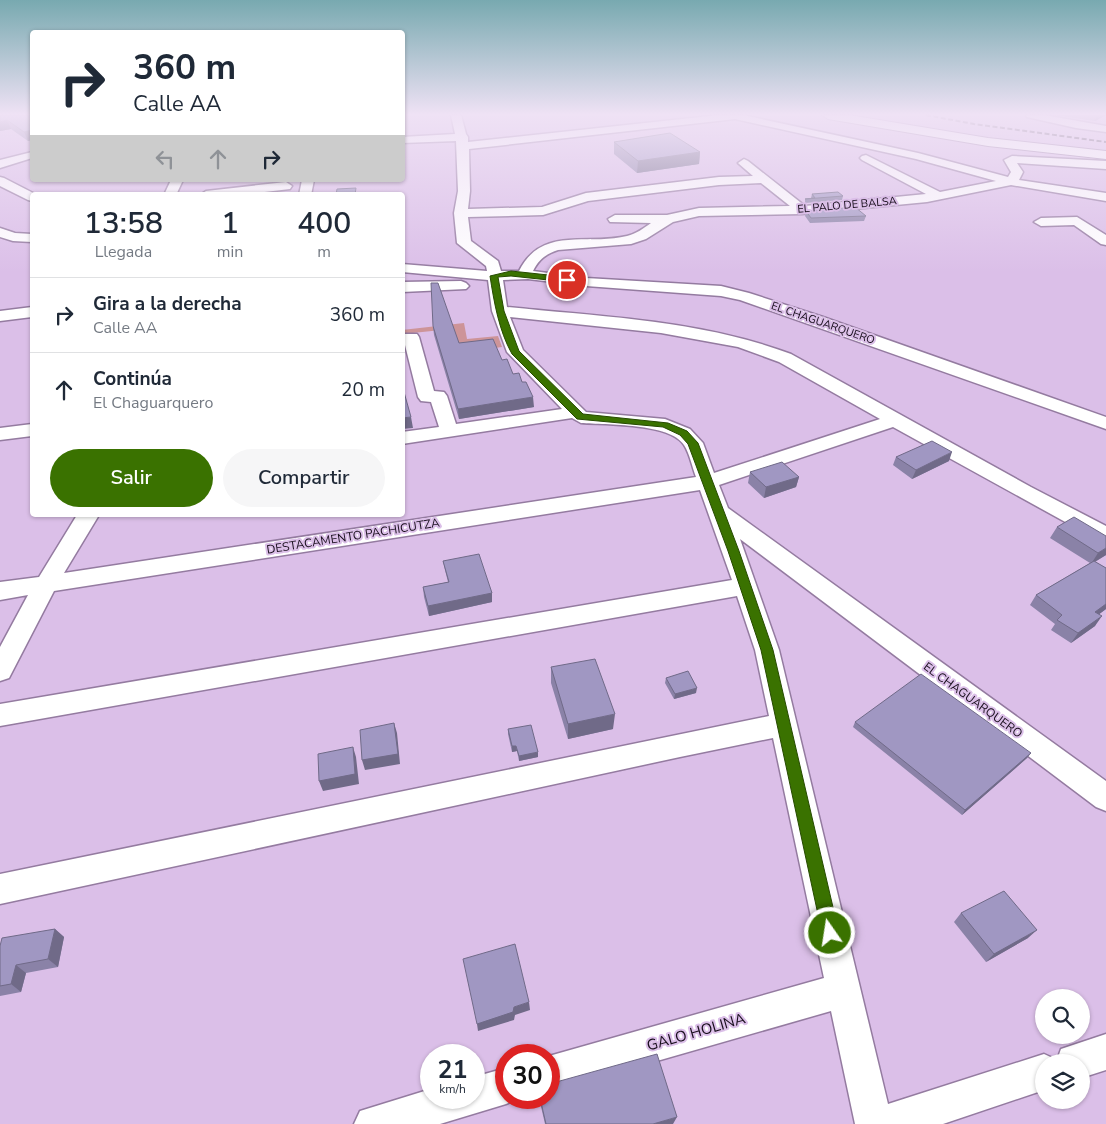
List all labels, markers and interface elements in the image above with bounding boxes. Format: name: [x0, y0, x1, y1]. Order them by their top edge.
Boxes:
text: 360 m: [133, 44, 236, 91]
icon: right: [50, 50, 115, 115]
text: Calle AA: [133, 89, 221, 119]
icon: left: [151, 145, 179, 173]
icon: ahead: [204, 145, 232, 173]
icon: right: [257, 145, 285, 173]
street label: EL PALO DE BALSA: [797, 193, 897, 217]
text: 13:58: [84, 203, 163, 244]
text: 1: [221, 203, 239, 244]
text: 400: [297, 203, 351, 244]
text: Llegada: [95, 241, 152, 263]
text: min: [217, 241, 243, 263]
text: m: [317, 241, 331, 263]
pin: [546, 259, 588, 301]
icon: arrive: [553, 266, 581, 294]
text: Gira a la derecha: [93, 291, 242, 317]
street label: EL CHAGUARQUERO: [769, 298, 877, 348]
icon: right: [50, 301, 78, 329]
text: 360 m: [330, 302, 385, 328]
text: Calle AA: [93, 317, 157, 339]
text: Continúa: [93, 366, 172, 392]
icon: ahead: [50, 376, 78, 404]
text: 20 m: [341, 377, 385, 403]
text: El Chaguarquero: [93, 392, 213, 414]
button: Salir: [50, 449, 213, 507]
button: Compartir: [223, 449, 385, 507]
street label: DESTACAMENTO PACHICUTZA: [265, 514, 441, 558]
street label: EL CHAGUARQUERO: [920, 659, 1026, 741]
position arrow: [803, 906, 855, 958]
map controls: [1035, 989, 1090, 1109]
button: search: [1035, 989, 1090, 1044]
street label: GALO HOLINA: [644, 1008, 748, 1056]
speed limit sign: 30: [495, 1044, 560, 1109]
text: 21: [437, 1053, 468, 1087]
button: layers: [1035, 1054, 1090, 1109]
text: km/h: [439, 1081, 466, 1097]

